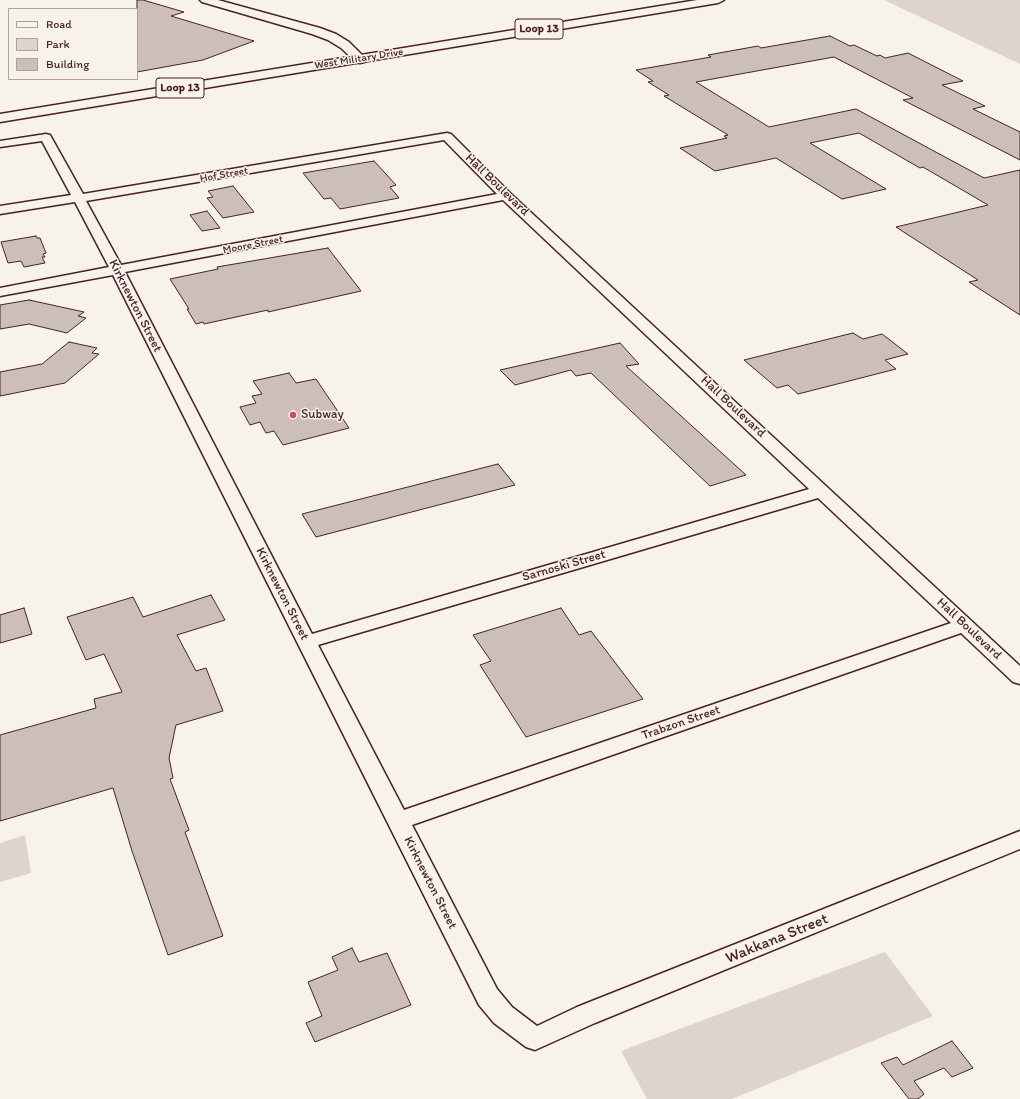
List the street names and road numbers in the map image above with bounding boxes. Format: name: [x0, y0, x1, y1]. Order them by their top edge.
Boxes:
road number: Loop 13: [515, 19, 563, 39]
street label: West Military Drive: [314, 45, 404, 73]
road number: Loop 13: [156, 78, 204, 98]
street label: Hall Boulevard: [462, 150, 532, 220]
street label: Hof Street: [199, 164, 249, 186]
street label: Moore Street: [222, 233, 284, 257]
street label: Kirknewton Street: [105, 257, 165, 355]
street label: Hall Boulevard: [697, 373, 769, 441]
street label: Kirknewton Street: [252, 545, 312, 643]
street label: Sarnoski Street: [521, 547, 607, 585]
street label: Hall Boulevard: [933, 595, 1005, 663]
street label: Trabzon Street: [640, 702, 722, 744]
street label: Kirknewton Street: [400, 834, 460, 932]
street label: Wakkana Street: [723, 910, 831, 968]

